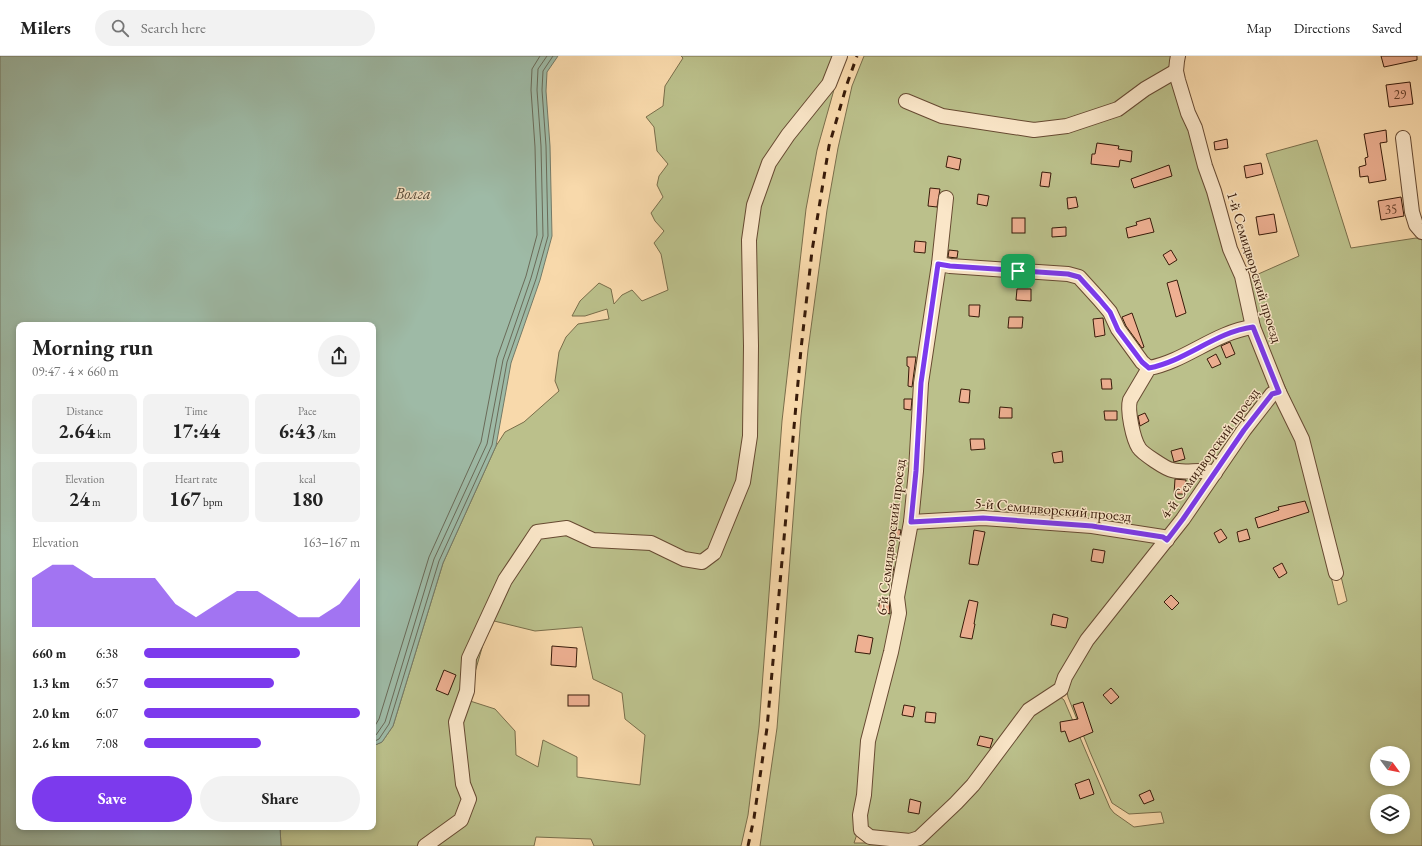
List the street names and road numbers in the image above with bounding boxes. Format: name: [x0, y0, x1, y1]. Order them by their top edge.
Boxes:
street label: 1-й Семидворский проезд: [1223, 189, 1287, 345]
street label: 4-й Семидворский проезд: [1155, 384, 1263, 522]
street label: 6-й Семидворский проезд: [871, 458, 909, 616]
street label: 5-й Семидворский проезд: [974, 493, 1132, 525]

